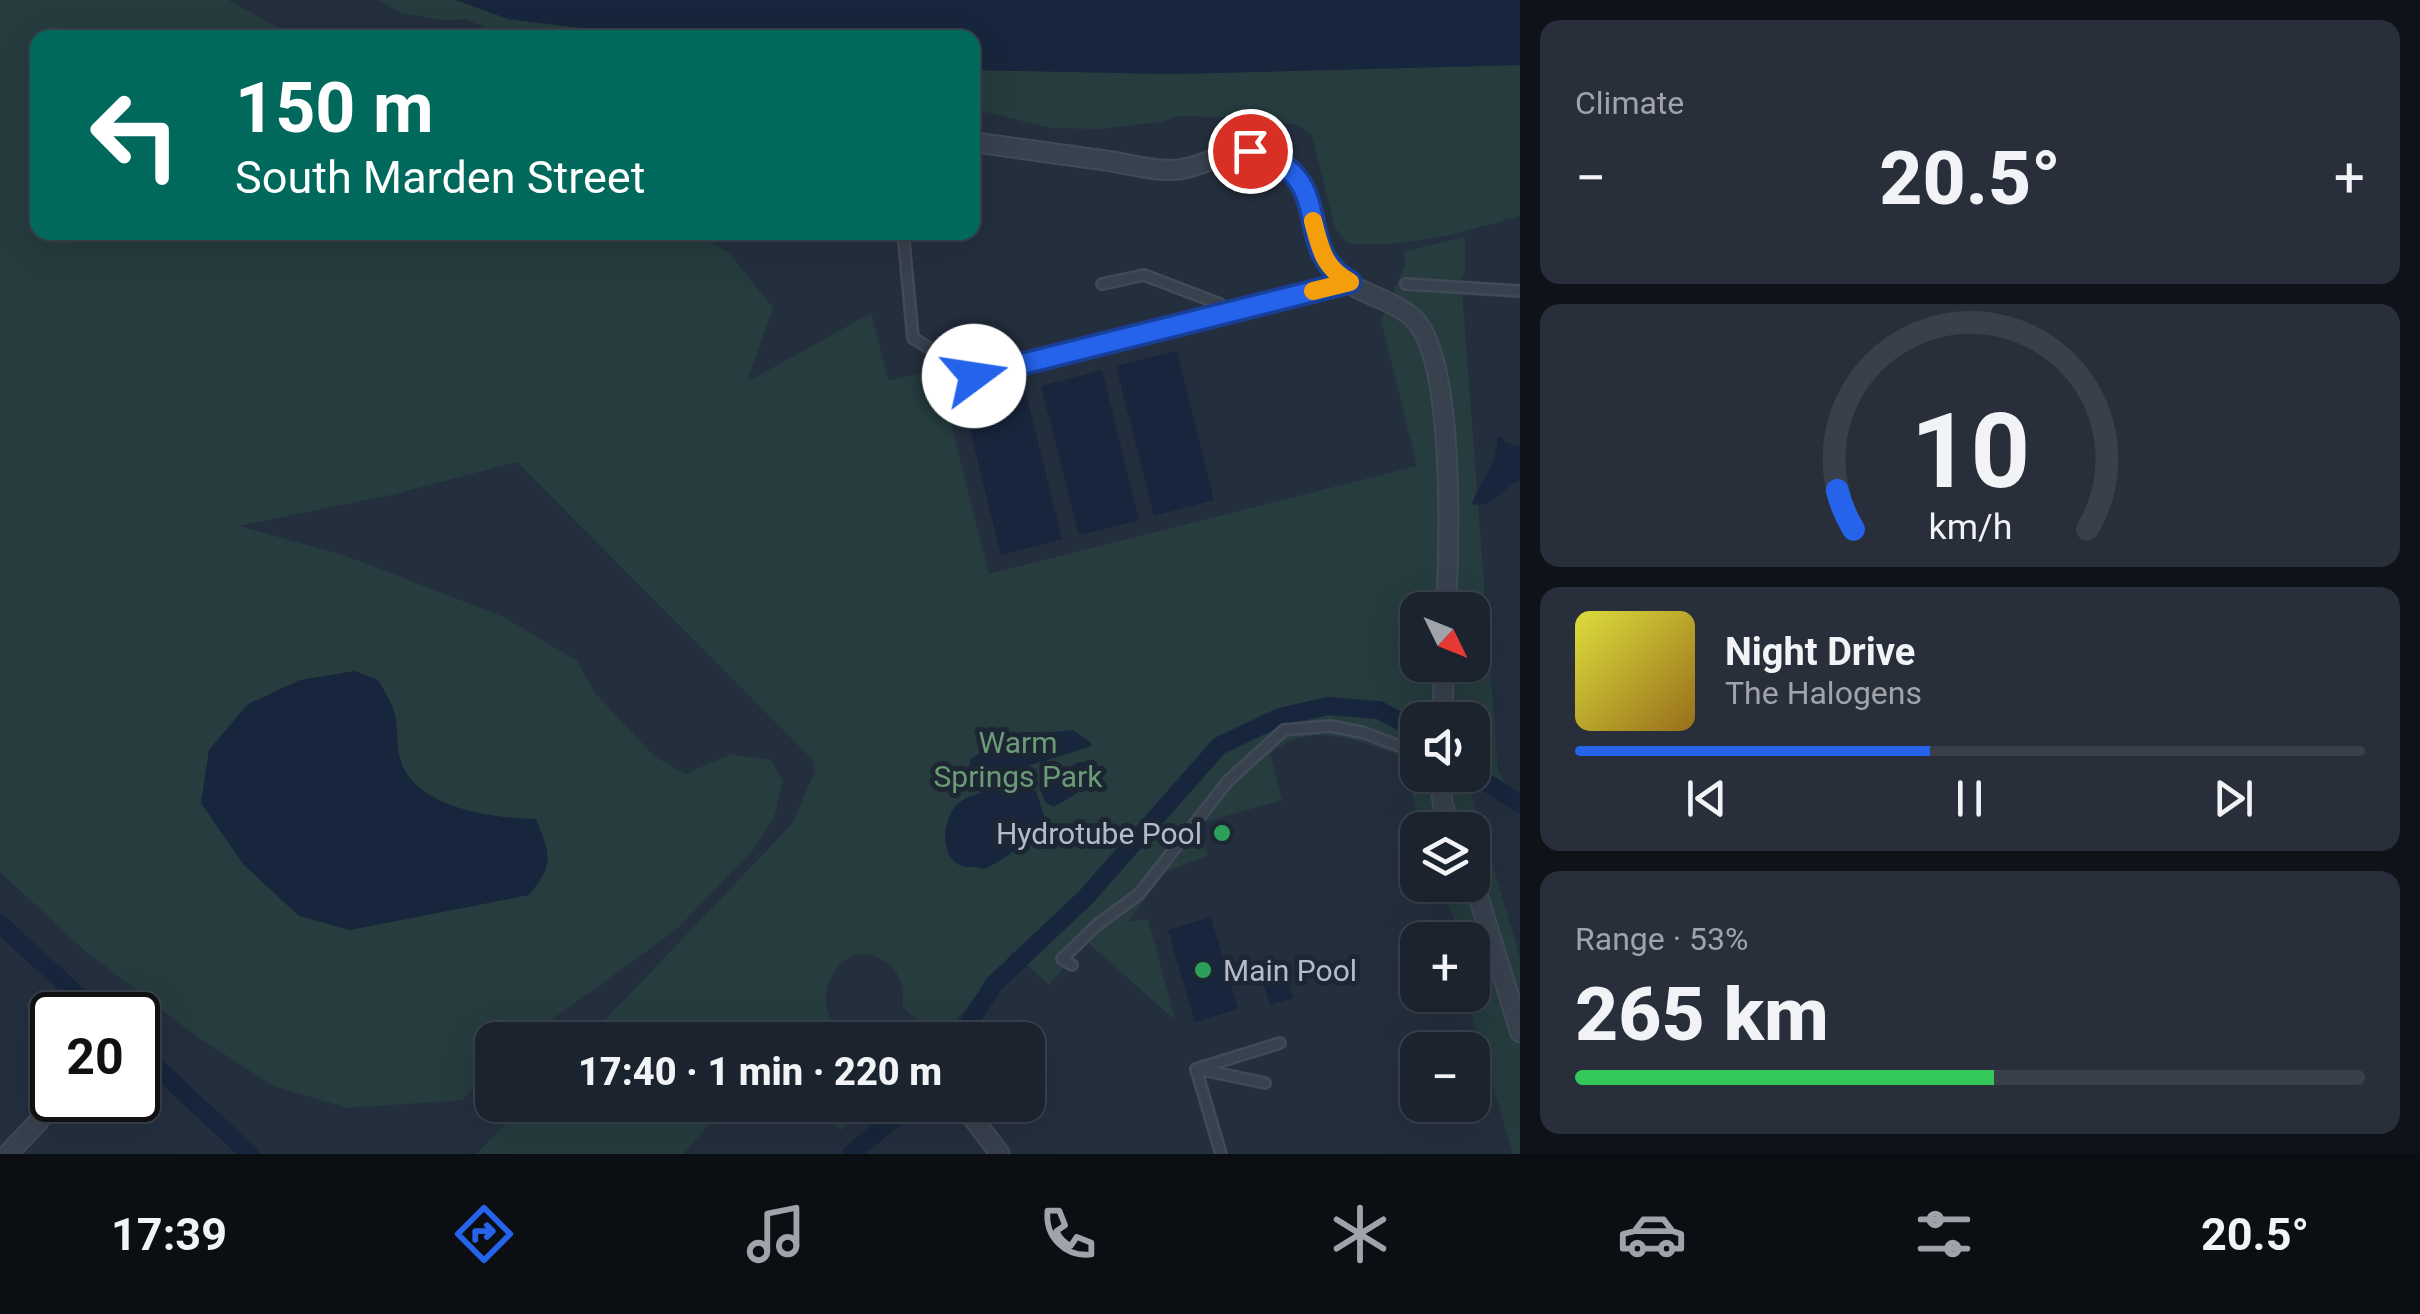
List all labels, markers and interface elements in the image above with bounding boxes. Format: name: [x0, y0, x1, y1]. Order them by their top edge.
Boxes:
text: 150 m: [235, 67, 434, 149]
icon: left: [70, 70, 200, 200]
text: Climate: [1575, 84, 1684, 122]
pin: [1208, 109, 1293, 194]
icon: arrive: [1223, 124, 1278, 179]
text: 20.5°: [1879, 134, 2061, 222]
text: −: [1575, 146, 1606, 210]
text: +: [2334, 146, 2365, 210]
text: South Marden Street: [235, 151, 645, 204]
position arrow: [922, 324, 1026, 428]
text: 10: [1910, 391, 2030, 512]
text: km/h: [1928, 506, 2012, 548]
north arrow: [1400, 592, 1490, 682]
map controls: [1400, 592, 1490, 1122]
text: Night Drive: [1725, 630, 1915, 674]
text: The Halogens: [1725, 674, 1922, 712]
button: sound: [1400, 702, 1490, 792]
park label: Warm Springs Park: [934, 725, 1103, 794]
icon: previous: [1679, 771, 1734, 826]
icon: pause: [1942, 771, 1997, 826]
icon: next: [2206, 771, 2261, 826]
button: layers: [1400, 812, 1490, 902]
place label: Hydrotube Pool: [996, 816, 1202, 851]
marker: Hydrotube Pool: [1211, 822, 1233, 844]
text: Range · 53%: [1575, 920, 1748, 958]
button: +: [1400, 922, 1490, 1012]
place label: Main Pool: [1223, 953, 1357, 988]
marker: Main Pool: [1192, 959, 1214, 981]
text: 265 km: [1575, 970, 1829, 1058]
speed limit sign: 20: [30, 992, 160, 1122]
button: −: [1400, 1032, 1490, 1122]
text: 17:40 · 1 min · 220 m: [578, 1050, 942, 1094]
icon: directions: [449, 1199, 519, 1269]
icon: music: [741, 1199, 811, 1269]
icon: phone: [1033, 1199, 1103, 1269]
icon: climate: [1325, 1199, 1395, 1269]
icon: car: [1617, 1199, 1687, 1269]
icon: filters: [1909, 1199, 1979, 1269]
text: 17:39: [111, 1208, 227, 1261]
text: 20.5°: [2201, 1208, 2309, 1261]

